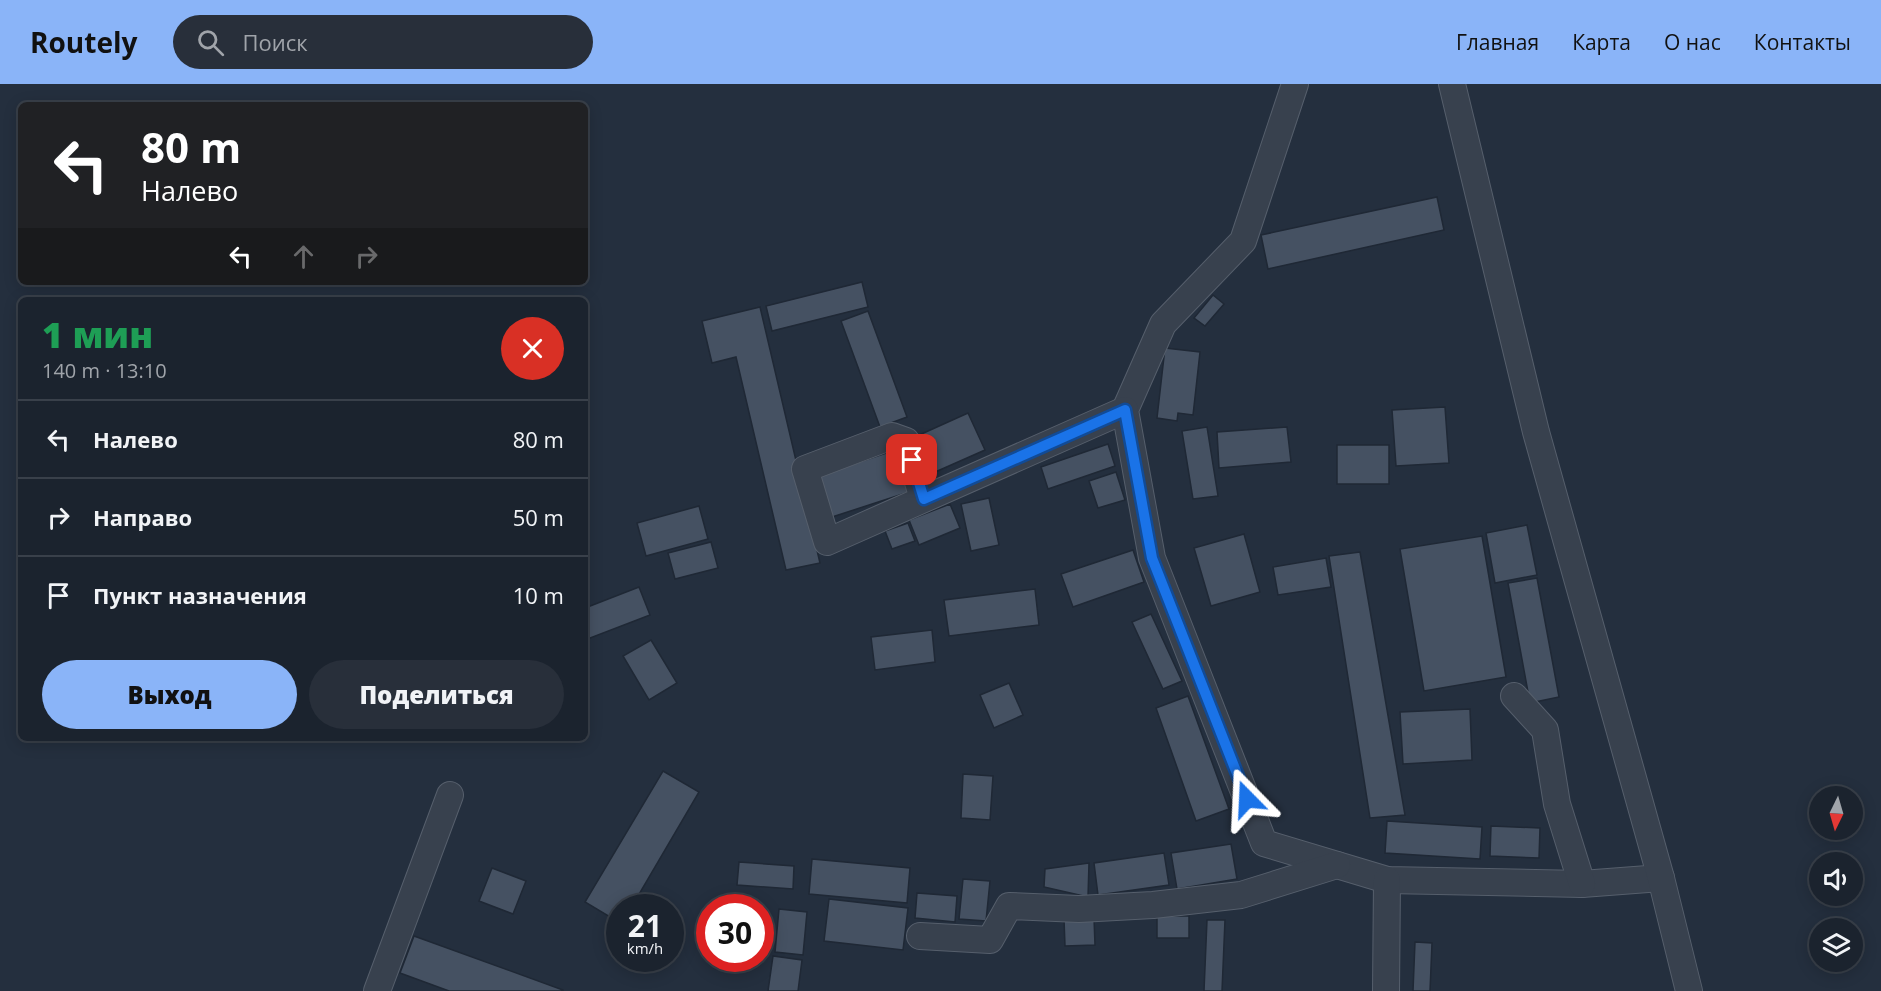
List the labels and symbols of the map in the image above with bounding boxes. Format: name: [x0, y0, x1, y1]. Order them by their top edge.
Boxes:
pin: [886, 434, 937, 485]
position arrow: [1215, 767, 1279, 831]
north arrow: [1809, 786, 1863, 840]
speed limit sign: 30: [696, 894, 774, 972]

